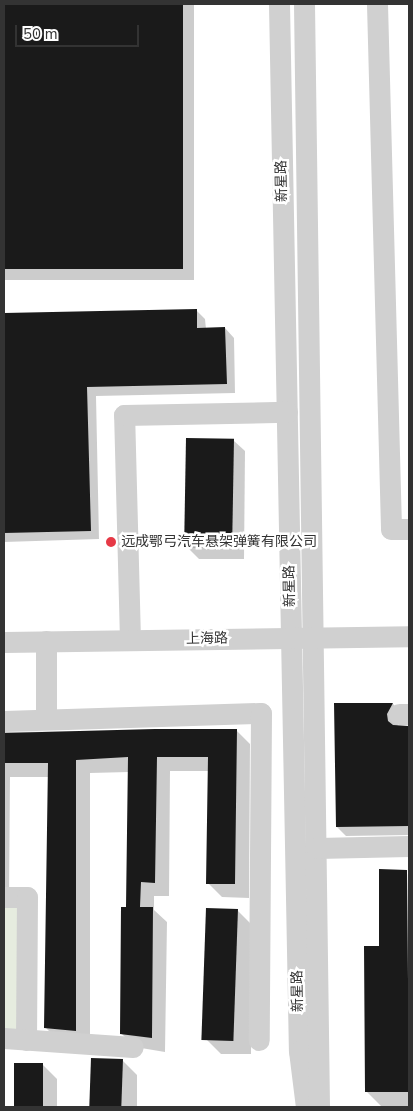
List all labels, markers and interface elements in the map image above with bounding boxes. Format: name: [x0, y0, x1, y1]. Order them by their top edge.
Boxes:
scale bar: [18, 15, 141, 47]
text: 50 m: [23, 24, 58, 44]
street label: 新星路: [273, 160, 291, 202]
place label: 远成鄂弓汽车悬架弹簧有限公司: [121, 534, 317, 550]
marker: 远成鄂弓汽车悬架弹簧有限公司: [105, 536, 117, 548]
street label: 新星路: [281, 565, 299, 607]
street label: 上海路: [186, 630, 228, 648]
street label: 新星路: [289, 970, 307, 1012]

